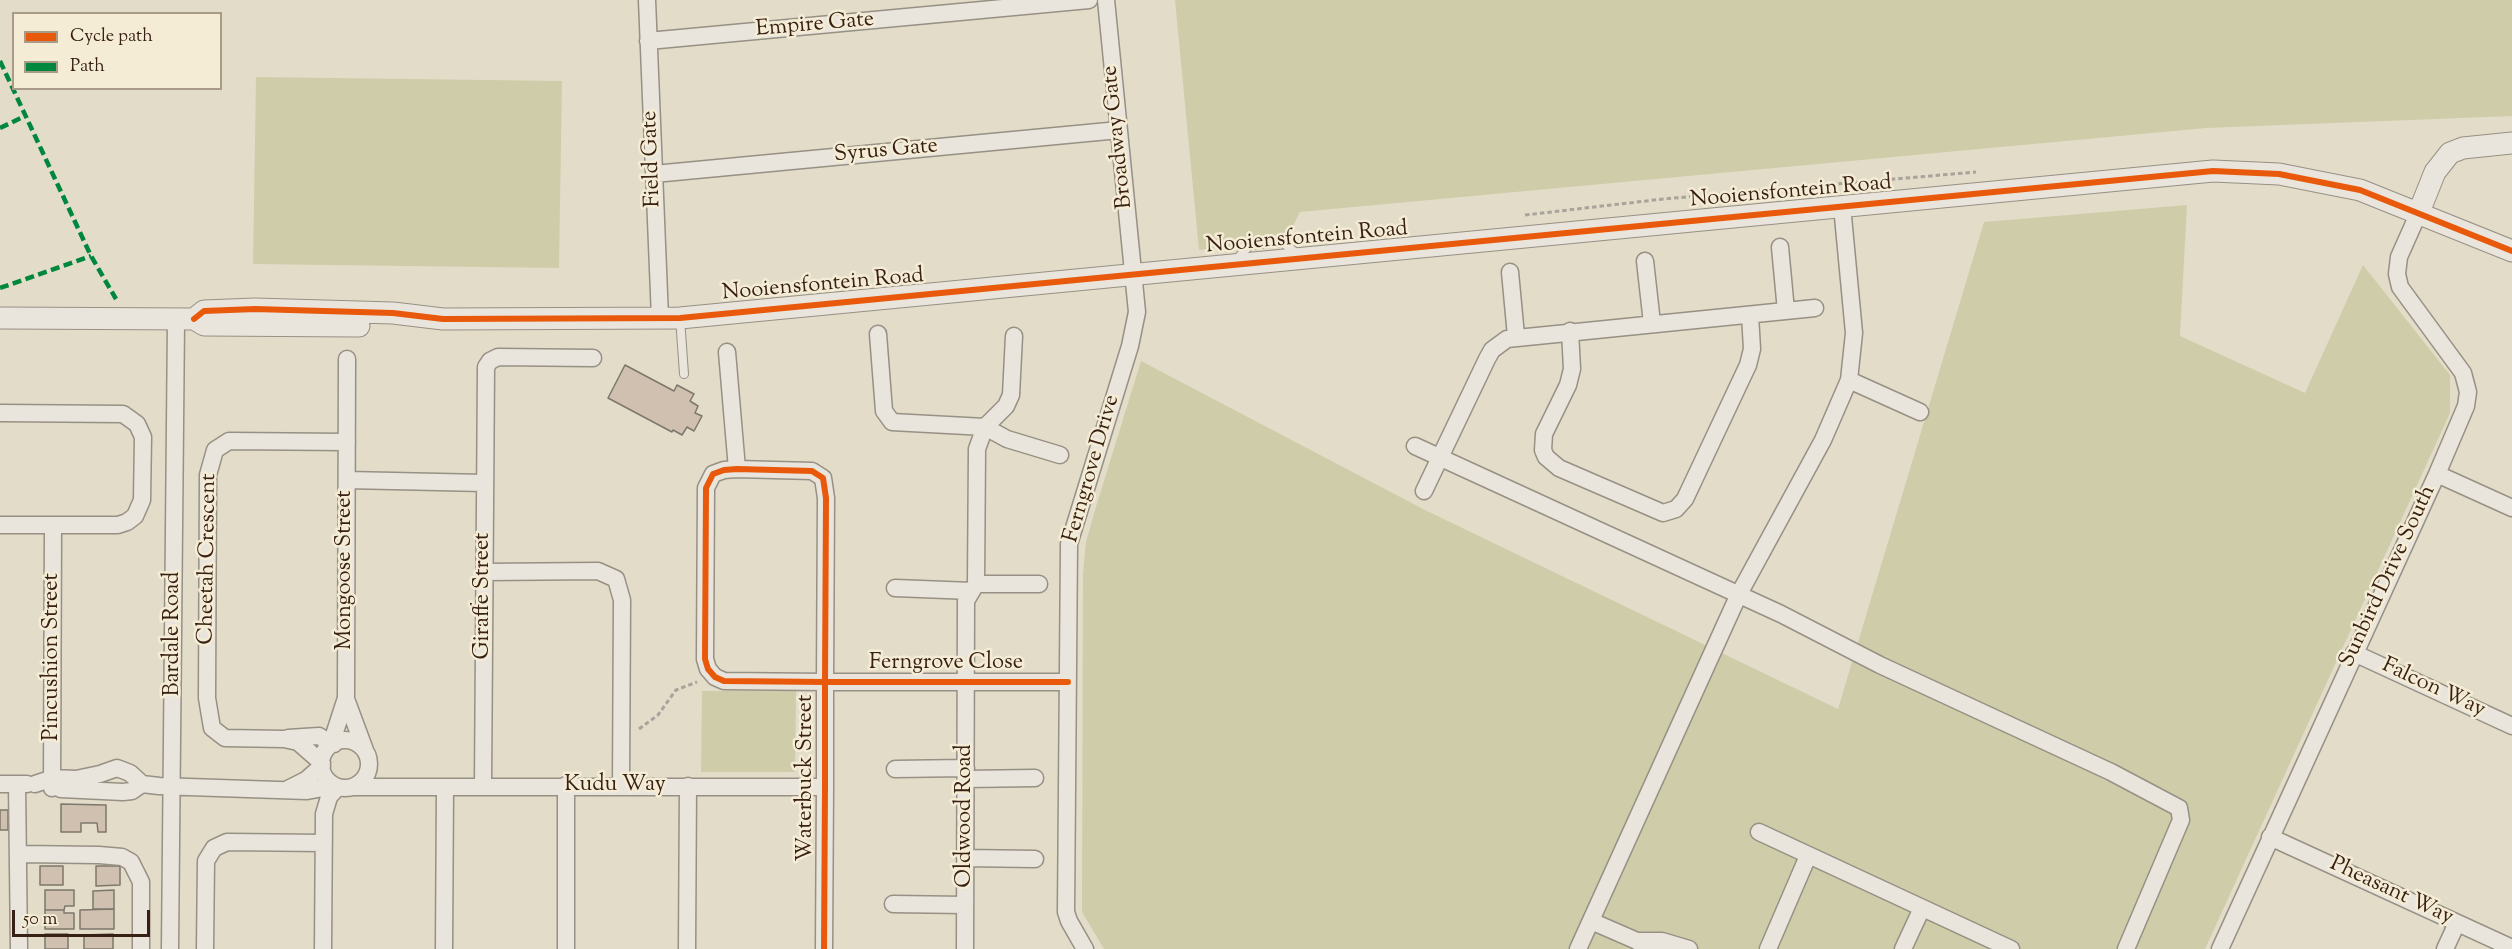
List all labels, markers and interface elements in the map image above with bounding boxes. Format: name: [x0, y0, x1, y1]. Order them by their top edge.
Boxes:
street label: Empire Gate: [755, 8, 875, 44]
legend: [12, 12, 222, 90]
text: Cycle path: [70, 24, 153, 50]
text: Path: [70, 54, 105, 80]
street label: Broadway Gate: [1098, 64, 1140, 210]
street label: Field Gate: [638, 110, 668, 208]
street label: Syrus Gate: [833, 134, 939, 170]
street label: Nooiensfontein Road: [1689, 171, 1893, 215]
street label: Nooiensfontein Road: [1205, 217, 1409, 261]
street label: Nooiensfontein Road: [721, 264, 925, 308]
street label: Ferngrove Drive: [1059, 392, 1127, 546]
street label: Cheetah Crescent: [194, 473, 224, 645]
street label: Sunbird Drive South: [2335, 482, 2443, 672]
street label: Mongoose Street: [333, 490, 359, 650]
street label: Giraffe Street: [471, 532, 497, 660]
street label: Bardale Road: [161, 572, 187, 696]
street label: Pincushion Street: [40, 573, 66, 741]
street label: Ferngrove Close: [869, 651, 1023, 677]
street label: Falcon Way: [2377, 653, 2489, 725]
street label: Waterbuck Street: [794, 695, 820, 861]
street label: Oldwood Road: [953, 744, 979, 888]
street label: Kudu Way: [564, 773, 666, 799]
street label: Pheasant Way: [2325, 852, 2457, 932]
scale bar: [15, 898, 153, 936]
text: 50 m: [23, 907, 57, 933]

